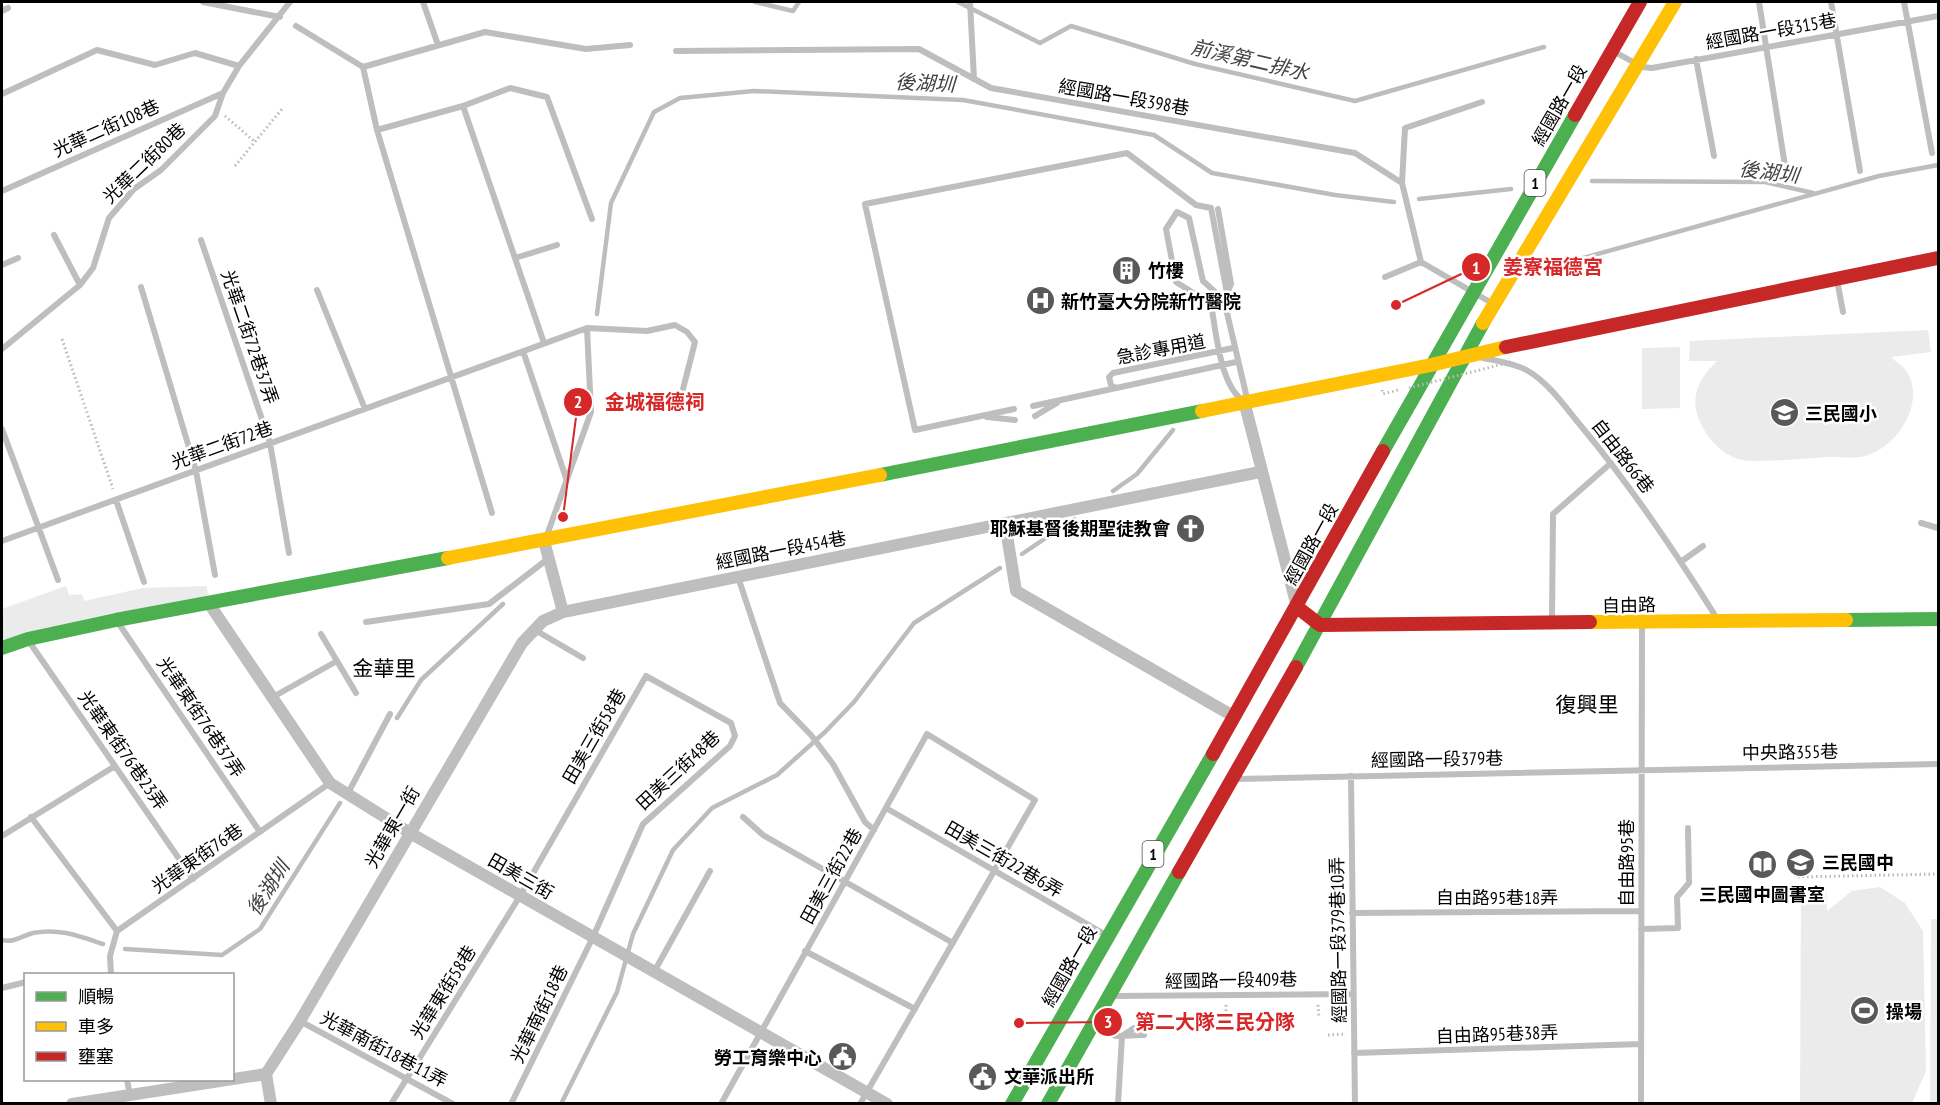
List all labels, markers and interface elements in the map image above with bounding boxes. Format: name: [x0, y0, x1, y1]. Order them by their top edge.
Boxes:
street label: 經國路一段315巷: [1704, 8, 1838, 54]
water label: 前溪第二排水: [1189, 34, 1312, 86]
street label: 經國路一段: [1527, 60, 1591, 150]
water label: 後湖圳: [894, 68, 959, 98]
street label: 經國路一段398巷: [1057, 74, 1191, 120]
street label: 光華二街108巷: [49, 94, 163, 162]
street label: 光華二街80巷: [98, 118, 190, 208]
water label: 後湖圳: [1738, 155, 1803, 189]
road number: 1: [1524, 170, 1546, 196]
callout: 姜寮福德宮: [1461, 248, 1615, 286]
building icon: 竹樓: [1111, 254, 1143, 286]
text: 姜寮福德宮: [1503, 254, 1603, 280]
text: 1: [1472, 256, 1480, 279]
place label: 竹樓: [1148, 259, 1184, 282]
street label: 光華二街72巷37弄: [216, 267, 284, 407]
hospital icon: 新竹臺大分院新竹醫院: [1024, 285, 1056, 317]
place label: 新竹臺大分院新竹醫院: [1061, 290, 1241, 313]
street label: 急診專用道: [1115, 329, 1207, 369]
callout: 金城福德祠: [563, 383, 717, 421]
text: 金城福德祠: [605, 389, 705, 415]
text: 2: [574, 390, 582, 413]
school or university icon: 三民國小: [1768, 397, 1800, 429]
place label: 三民國小: [1805, 402, 1877, 425]
street label: 自由路66巷: [1587, 414, 1659, 498]
street label: 光華二街72巷: [168, 416, 276, 474]
street label: 經國路一段: [1279, 499, 1343, 589]
church icon: 耶穌基督後期聖徒教會: [1175, 512, 1207, 544]
place label: 耶穌基督後期聖徒教會: [990, 517, 1171, 540]
street label: 經國路一段454巷: [714, 526, 848, 574]
street label: 自由路: [1602, 593, 1656, 617]
street label: 光華東街76巷37弄: [152, 652, 250, 782]
district label: 金華里: [353, 655, 416, 682]
street label: 田美三街58巷: [557, 684, 631, 788]
street label: 光華東街76巷23弄: [73, 686, 173, 814]
district label: 復興里: [1556, 691, 1619, 718]
street label: 田美三街48巷: [631, 725, 725, 815]
street label: 中央路355巷: [1742, 740, 1838, 764]
street label: 經國路一段379巷: [1371, 746, 1503, 772]
street label: 光華東一街: [360, 782, 424, 872]
street label: 田美三街22巷6弄: [941, 816, 1067, 902]
street label: 光華東街76巷: [147, 818, 247, 898]
street label: 自由路95巷: [1615, 819, 1638, 907]
street label: 田美三街22巷: [795, 824, 867, 928]
road number: 1: [1142, 841, 1164, 867]
school or university icon: 三民國中: [1785, 846, 1817, 878]
street label: 田美三街: [484, 848, 558, 904]
library icon: 三民國中圖書室: [1746, 849, 1778, 881]
place label: 三民國中: [1822, 851, 1894, 874]
water label: 後湖圳: [241, 853, 297, 920]
street label: 經國路一段379巷10弄: [1325, 857, 1351, 1023]
place label: 三民國中圖書室: [1699, 883, 1825, 906]
street label: 自由路95巷18弄: [1436, 886, 1558, 909]
street label: 經國路一段: [1037, 921, 1101, 1011]
street label: 光華東街58巷: [405, 941, 481, 1043]
street label: 光華南街18巷: [505, 961, 573, 1067]
street label: 經國路一段409巷: [1165, 967, 1297, 993]
legend: [24, 973, 234, 1081]
text: 順暢: [78, 985, 114, 1008]
sports icon: 操場: [1849, 995, 1881, 1027]
place label: 操場: [1886, 1000, 1922, 1023]
callout: 第二大隊三民分隊: [1093, 1003, 1307, 1041]
street label: 光華南街18巷11弄: [317, 1006, 451, 1092]
text: 第二大隊三民分隊: [1135, 1009, 1295, 1035]
text: 3: [1104, 1010, 1112, 1033]
text: 車多: [78, 1015, 114, 1038]
street label: 自由路95巷38弄: [1435, 1020, 1559, 1048]
public building icon: 勞工育樂中心: [827, 1041, 859, 1073]
text: 壅塞: [78, 1045, 114, 1068]
place label: 勞工育樂中心: [714, 1046, 822, 1069]
public building icon: 文華派出所: [967, 1060, 999, 1092]
place label: 文華派出所: [1004, 1065, 1094, 1088]

